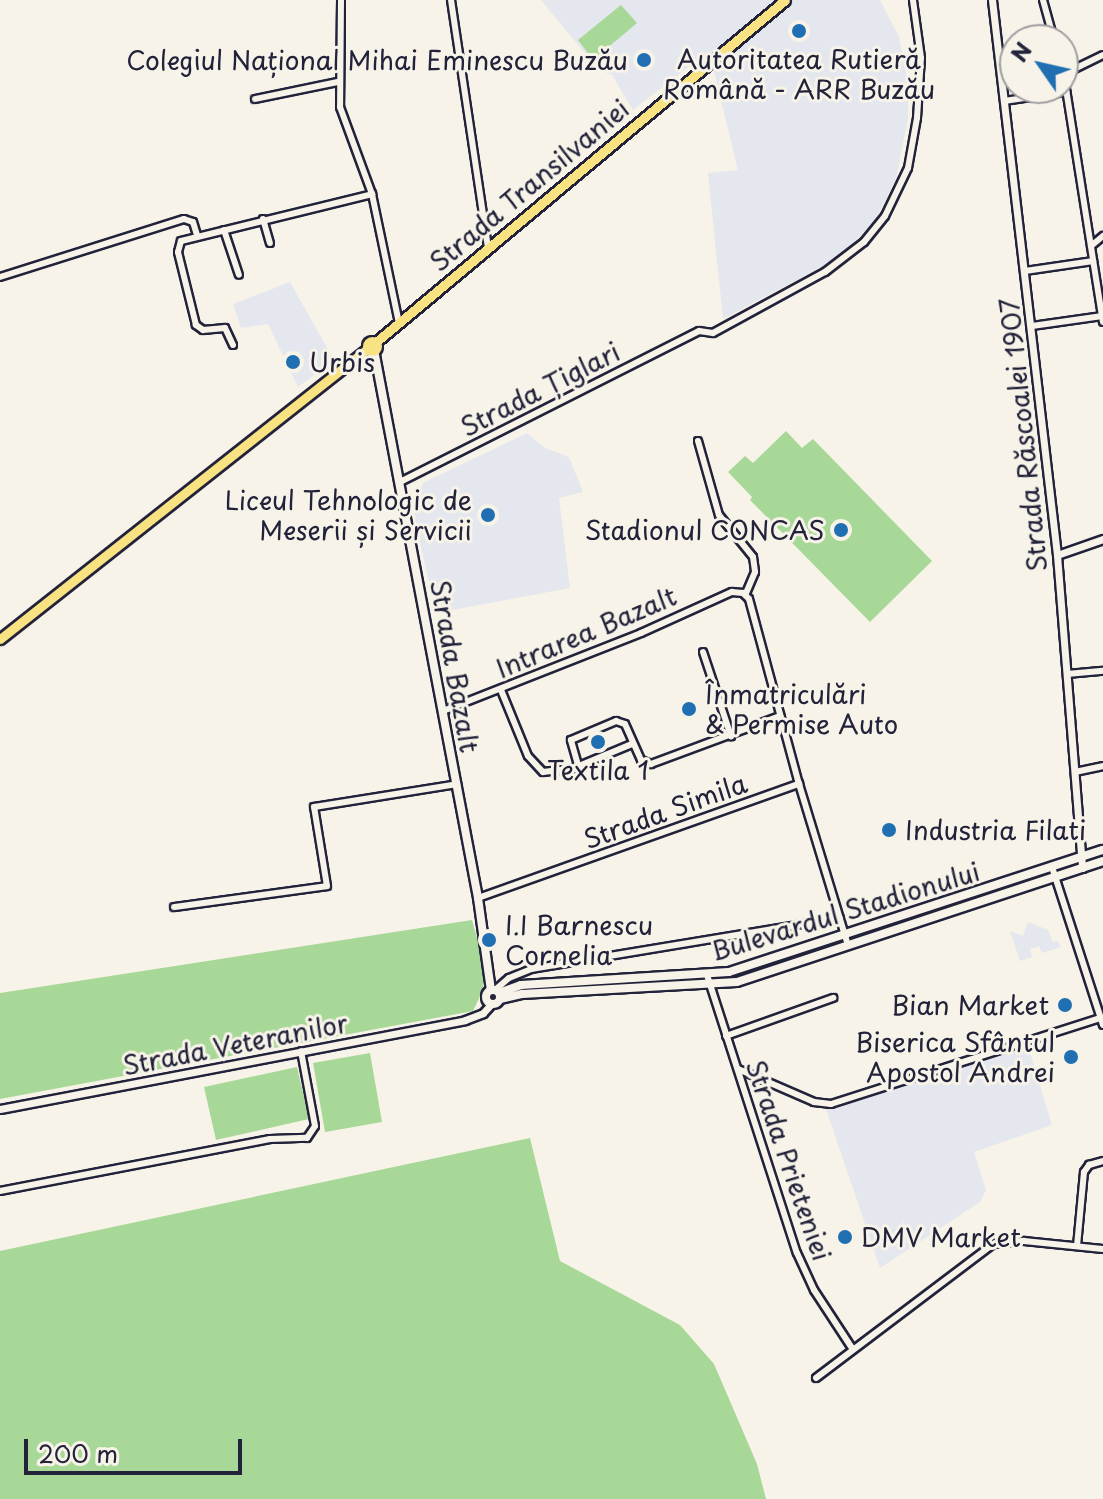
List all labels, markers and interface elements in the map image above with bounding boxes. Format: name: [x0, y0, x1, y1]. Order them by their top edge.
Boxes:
marker: Autoritatea Rutieră Română - ARR Buzău: [790, 22, 808, 40]
north arrow: [999, 24, 1079, 104]
text: N: [1002, 35, 1039, 68]
place label: Autoritatea Rutieră Română - ARR Buzău: [662, 43, 936, 104]
place label: Colegiul Național Mihai Eminescu Buzău: [129, 44, 628, 76]
marker: Colegiul Național Mihai Eminescu Buzău: [635, 51, 653, 69]
street label: Strada Transilvaniei: [422, 92, 636, 278]
street label: Strada Răscoalei 1907: [993, 295, 1053, 575]
street label: Strada Țiglari: [455, 335, 625, 443]
place label: Urbis: [309, 346, 375, 378]
marker: Urbis: [284, 353, 302, 371]
place label: Liceul Tehnologic de Meserii și Servicii: [225, 484, 472, 546]
marker: Liceul Tehnologic de Meserii și Servicii: [479, 506, 497, 524]
place label: Stadionul CONCAS: [586, 514, 825, 546]
marker: Stadionul CONCAS: [832, 521, 850, 539]
street label: Strada Bazalt: [424, 577, 486, 755]
street label: Intrarea Bazalt: [491, 580, 681, 684]
place label: Înmatriculări & Permise Auto: [705, 678, 901, 740]
marker: Înmatriculări & Permise Auto: [680, 700, 698, 718]
marker: Textila 1: [589, 733, 607, 751]
place label: Textila 1: [546, 754, 650, 786]
street label: Strada Simila: [579, 767, 751, 855]
place label: Industria Filati: [905, 814, 1086, 846]
marker: Industria Filati: [880, 821, 898, 839]
street label: Bulevardul Stadionului: [707, 855, 983, 967]
place label: I.I Barnescu Cornelia: [505, 909, 651, 970]
marker: I.I Barnescu Cornelia: [480, 931, 498, 949]
place label: Bian Market: [893, 989, 1049, 1021]
marker: Bian Market: [1056, 996, 1074, 1014]
street label: Strada Veteranilor: [119, 1007, 351, 1081]
place label: Biserica Sfântul Apostol Andrei: [857, 1026, 1055, 1088]
marker: Biserica Sfântul Apostol Andrei: [1062, 1048, 1080, 1066]
street label: Strada Prieteniei: [740, 1055, 838, 1265]
place label: DMV Market: [861, 1221, 1024, 1253]
marker: DMV Market: [836, 1228, 854, 1246]
scale bar: [28, 1423, 246, 1473]
text: 200 m: [38, 1435, 118, 1471]

